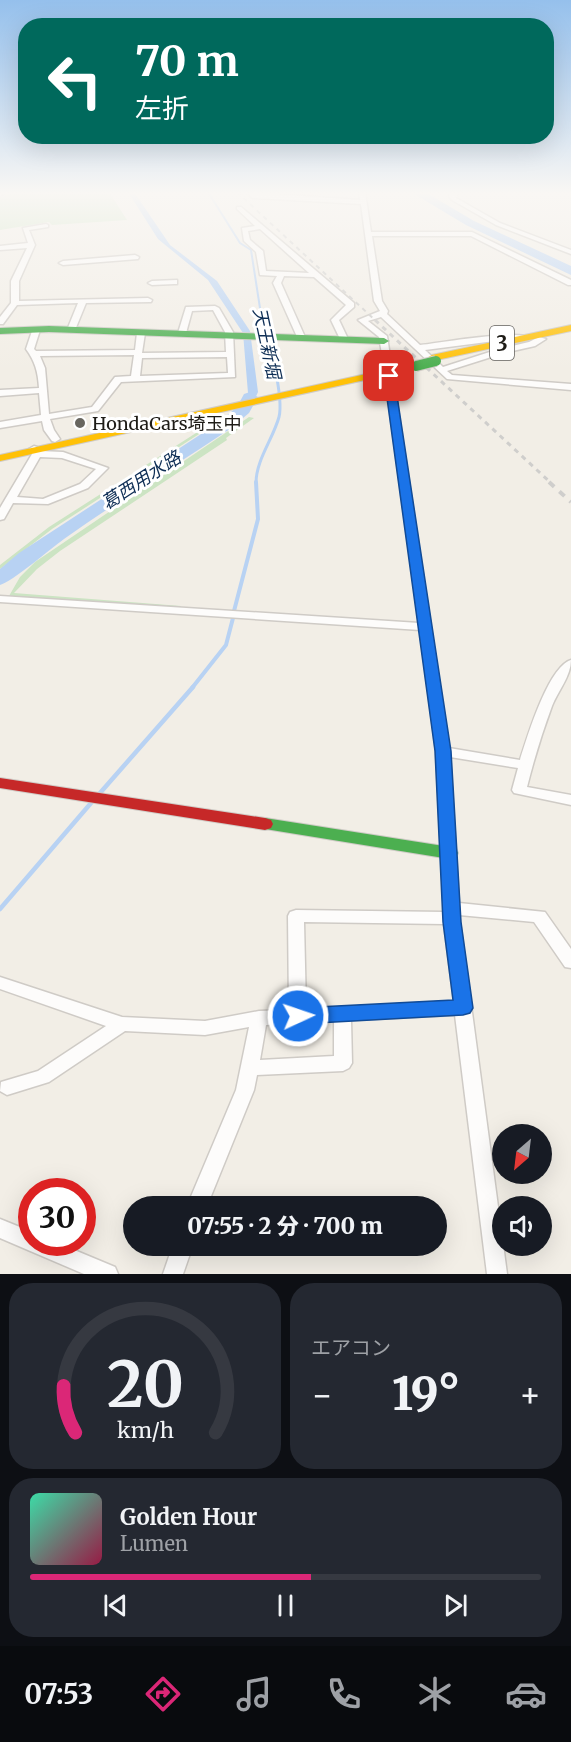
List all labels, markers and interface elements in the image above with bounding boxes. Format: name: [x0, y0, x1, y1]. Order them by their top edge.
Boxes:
text: 70 m: [135, 35, 239, 87]
icon: left: [36, 42, 114, 120]
text: 左折: [135, 91, 189, 125]
water label: 天王新堀: [248, 305, 286, 384]
road number: 3: [490, 326, 514, 360]
pin: [363, 350, 414, 401]
icon: arrive: [372, 359, 405, 392]
place label: HondaCars埼玉中: [92, 412, 242, 435]
marker: HondaCars埼玉中: [73, 416, 87, 430]
water label: 葛西用水路: [97, 445, 187, 514]
position arrow: [266, 984, 330, 1048]
north arrow: [492, 1124, 552, 1184]
map controls: [492, 1124, 552, 1256]
speed limit sign: 30: [18, 1178, 96, 1256]
button: sound: [492, 1196, 552, 1256]
text: 07:55 · 2 分 · 700 m: [187, 1212, 383, 1240]
text: エアコン: [311, 1335, 391, 1360]
text: 20: [106, 1346, 184, 1424]
text: 19°: [392, 1366, 460, 1422]
text: −: [311, 1375, 333, 1416]
text: +: [519, 1375, 541, 1416]
text: km/h: [117, 1417, 173, 1444]
text: Golden Hour: [120, 1503, 257, 1531]
text: Lumen: [120, 1531, 188, 1556]
icon: previous: [99, 1589, 132, 1622]
icon: pause: [269, 1589, 302, 1622]
icon: next: [439, 1589, 472, 1622]
icon: directions: [142, 1673, 184, 1715]
icon: music: [233, 1673, 275, 1715]
icon: phone: [323, 1673, 365, 1715]
icon: climate: [414, 1673, 456, 1715]
icon: car: [505, 1673, 547, 1715]
text: 07:53: [24, 1677, 93, 1711]

